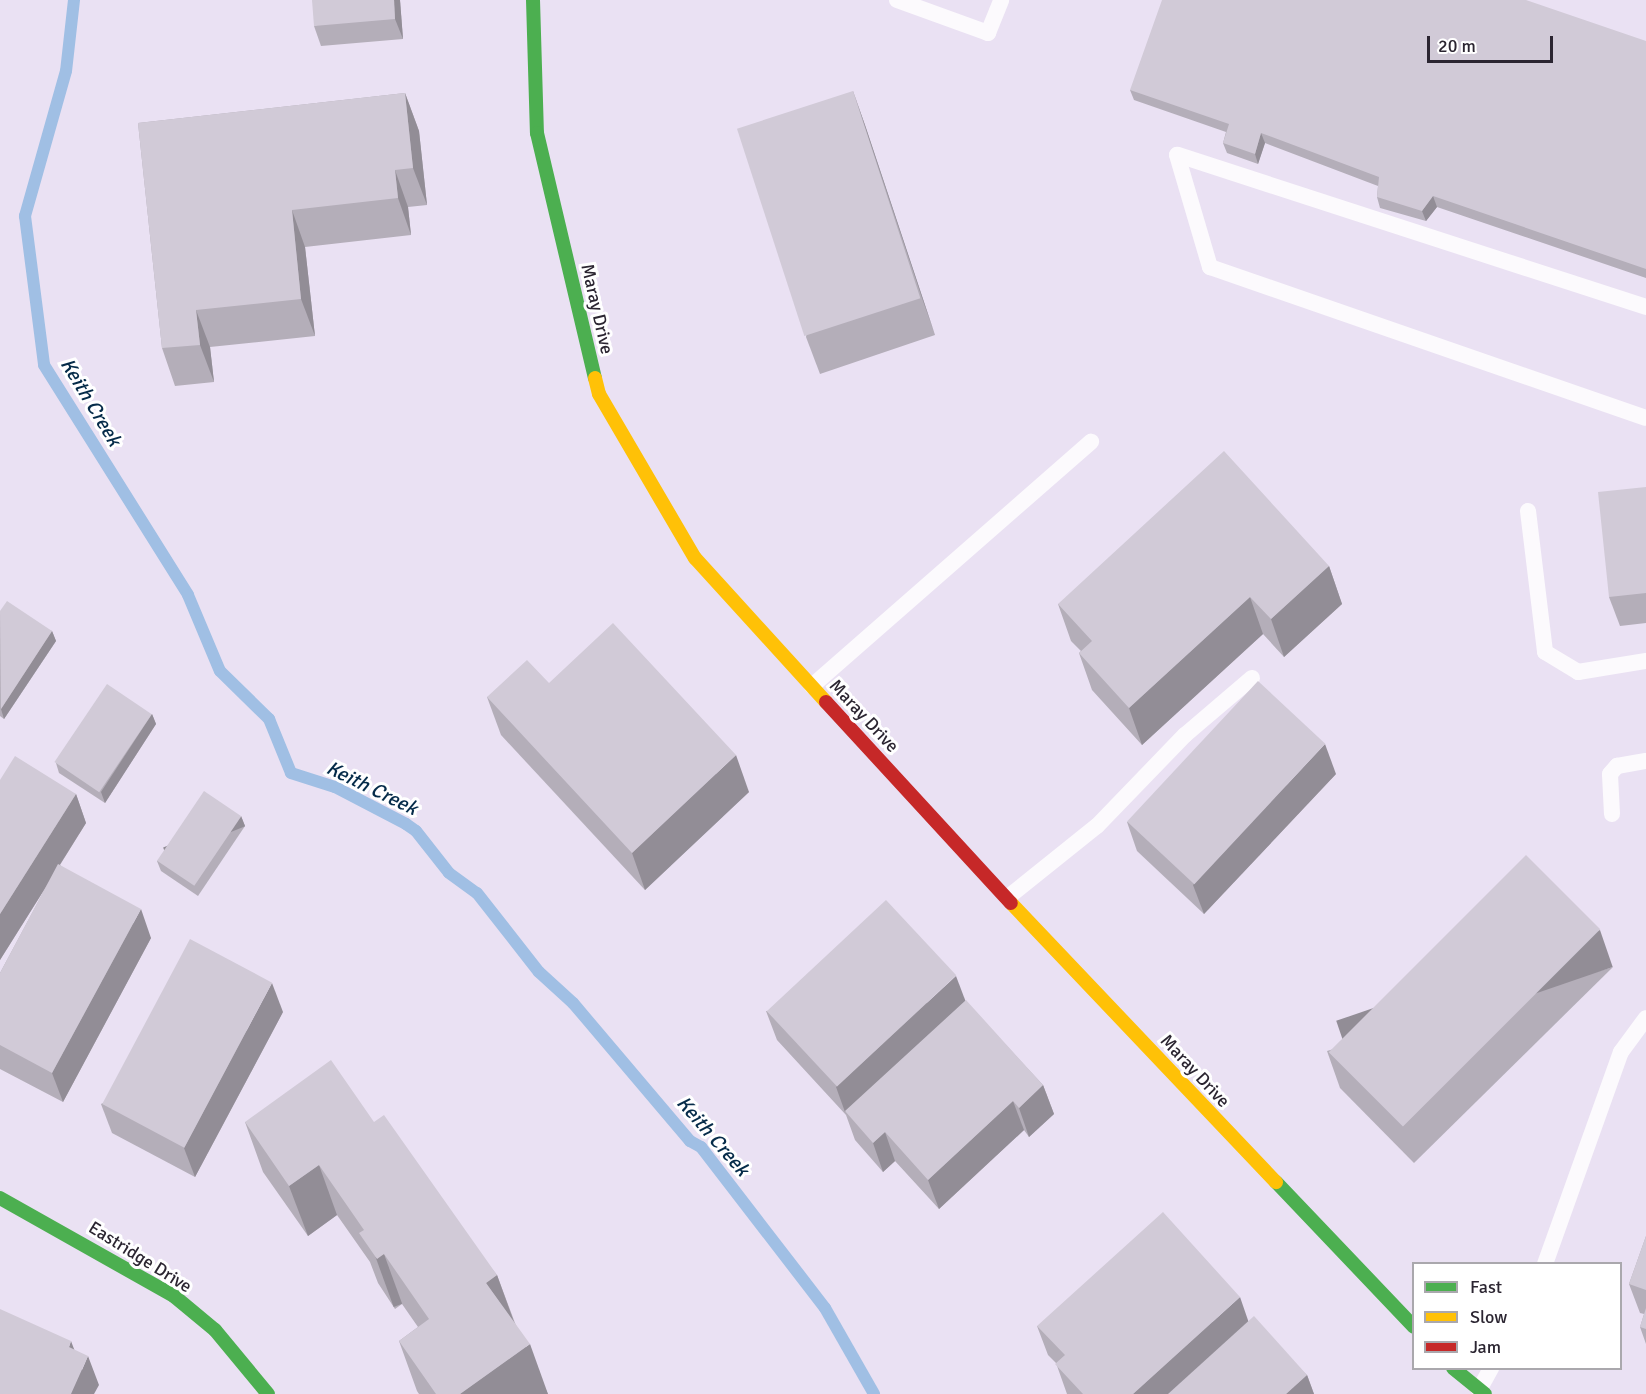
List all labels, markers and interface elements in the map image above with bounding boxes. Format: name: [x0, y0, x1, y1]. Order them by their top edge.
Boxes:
scale bar: [1430, 24, 1556, 62]
text: 20 m: [1438, 35, 1476, 57]
street label: Maray Drive: [576, 262, 618, 356]
water label: Keith Creek: [55, 354, 127, 450]
street label: Maray Drive: [825, 675, 903, 757]
water label: Keith Creek: [323, 756, 421, 820]
street label: Maray Drive: [1156, 1030, 1234, 1112]
water label: Keith Creek: [672, 1091, 754, 1181]
street label: Eastridge Drive: [84, 1217, 196, 1297]
legend: [1412, 1262, 1622, 1370]
text: Fast: [1470, 1276, 1502, 1298]
text: Slow: [1470, 1306, 1507, 1328]
text: Jam: [1470, 1336, 1501, 1358]

